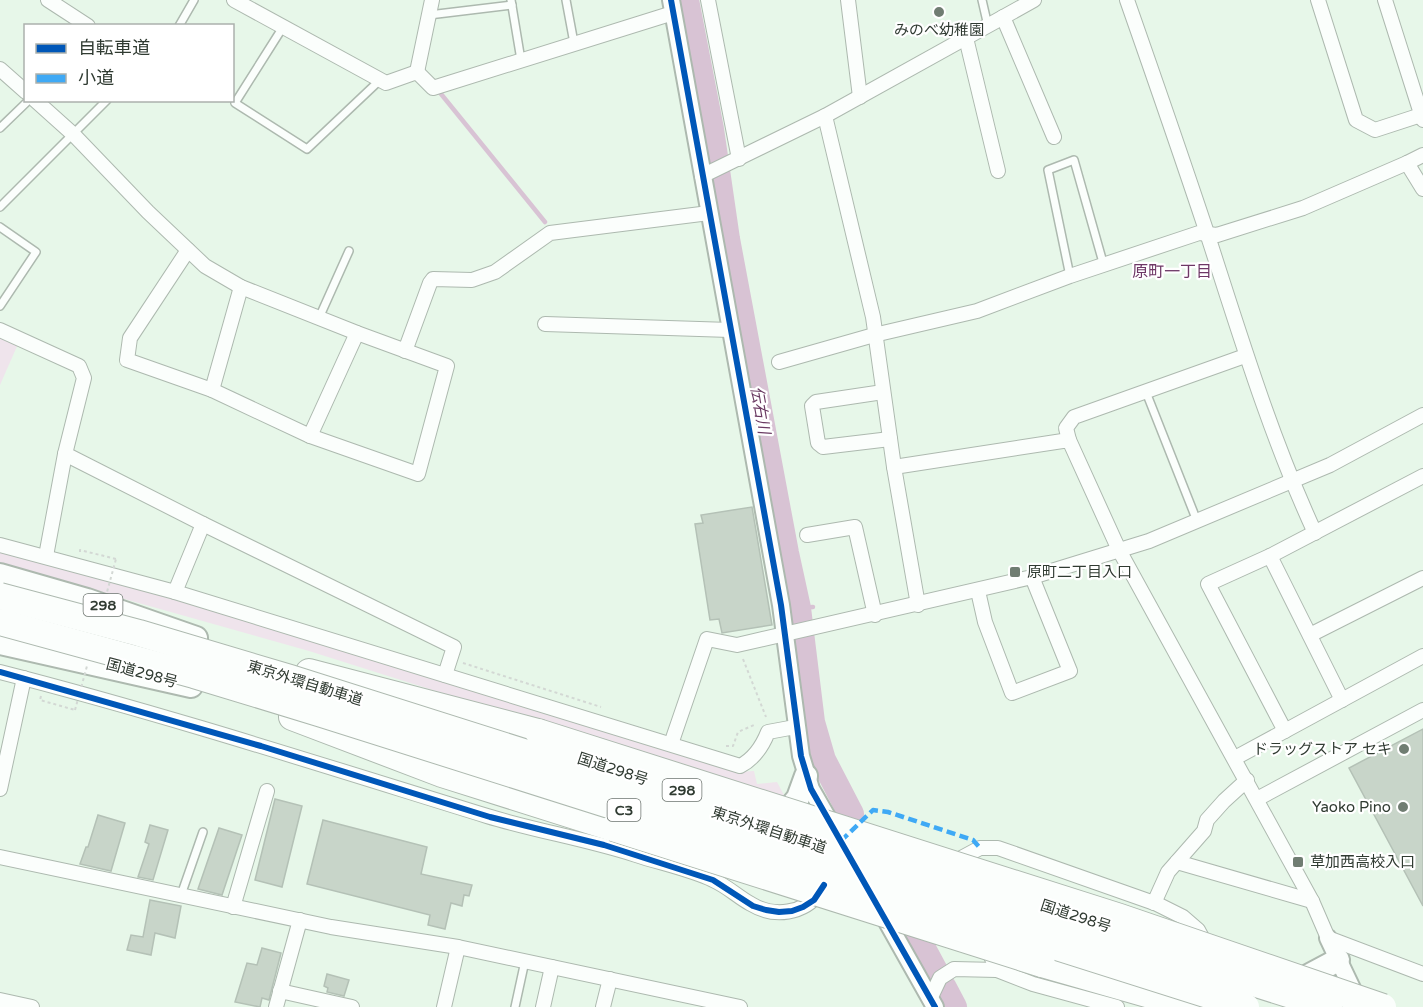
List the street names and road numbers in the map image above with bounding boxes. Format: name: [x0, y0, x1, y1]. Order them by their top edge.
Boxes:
road number: 298: [84, 594, 122, 616]
street label: 国道298号: [104, 655, 180, 691]
street label: 東京外環自動車道: [245, 657, 365, 709]
street label: 国道298号: [575, 749, 651, 789]
road number: 298: [662, 779, 702, 801]
road number: C3: [608, 799, 640, 821]
street label: 東京外環自動車道: [709, 803, 829, 857]
street label: 国道298号: [1038, 896, 1114, 936]

